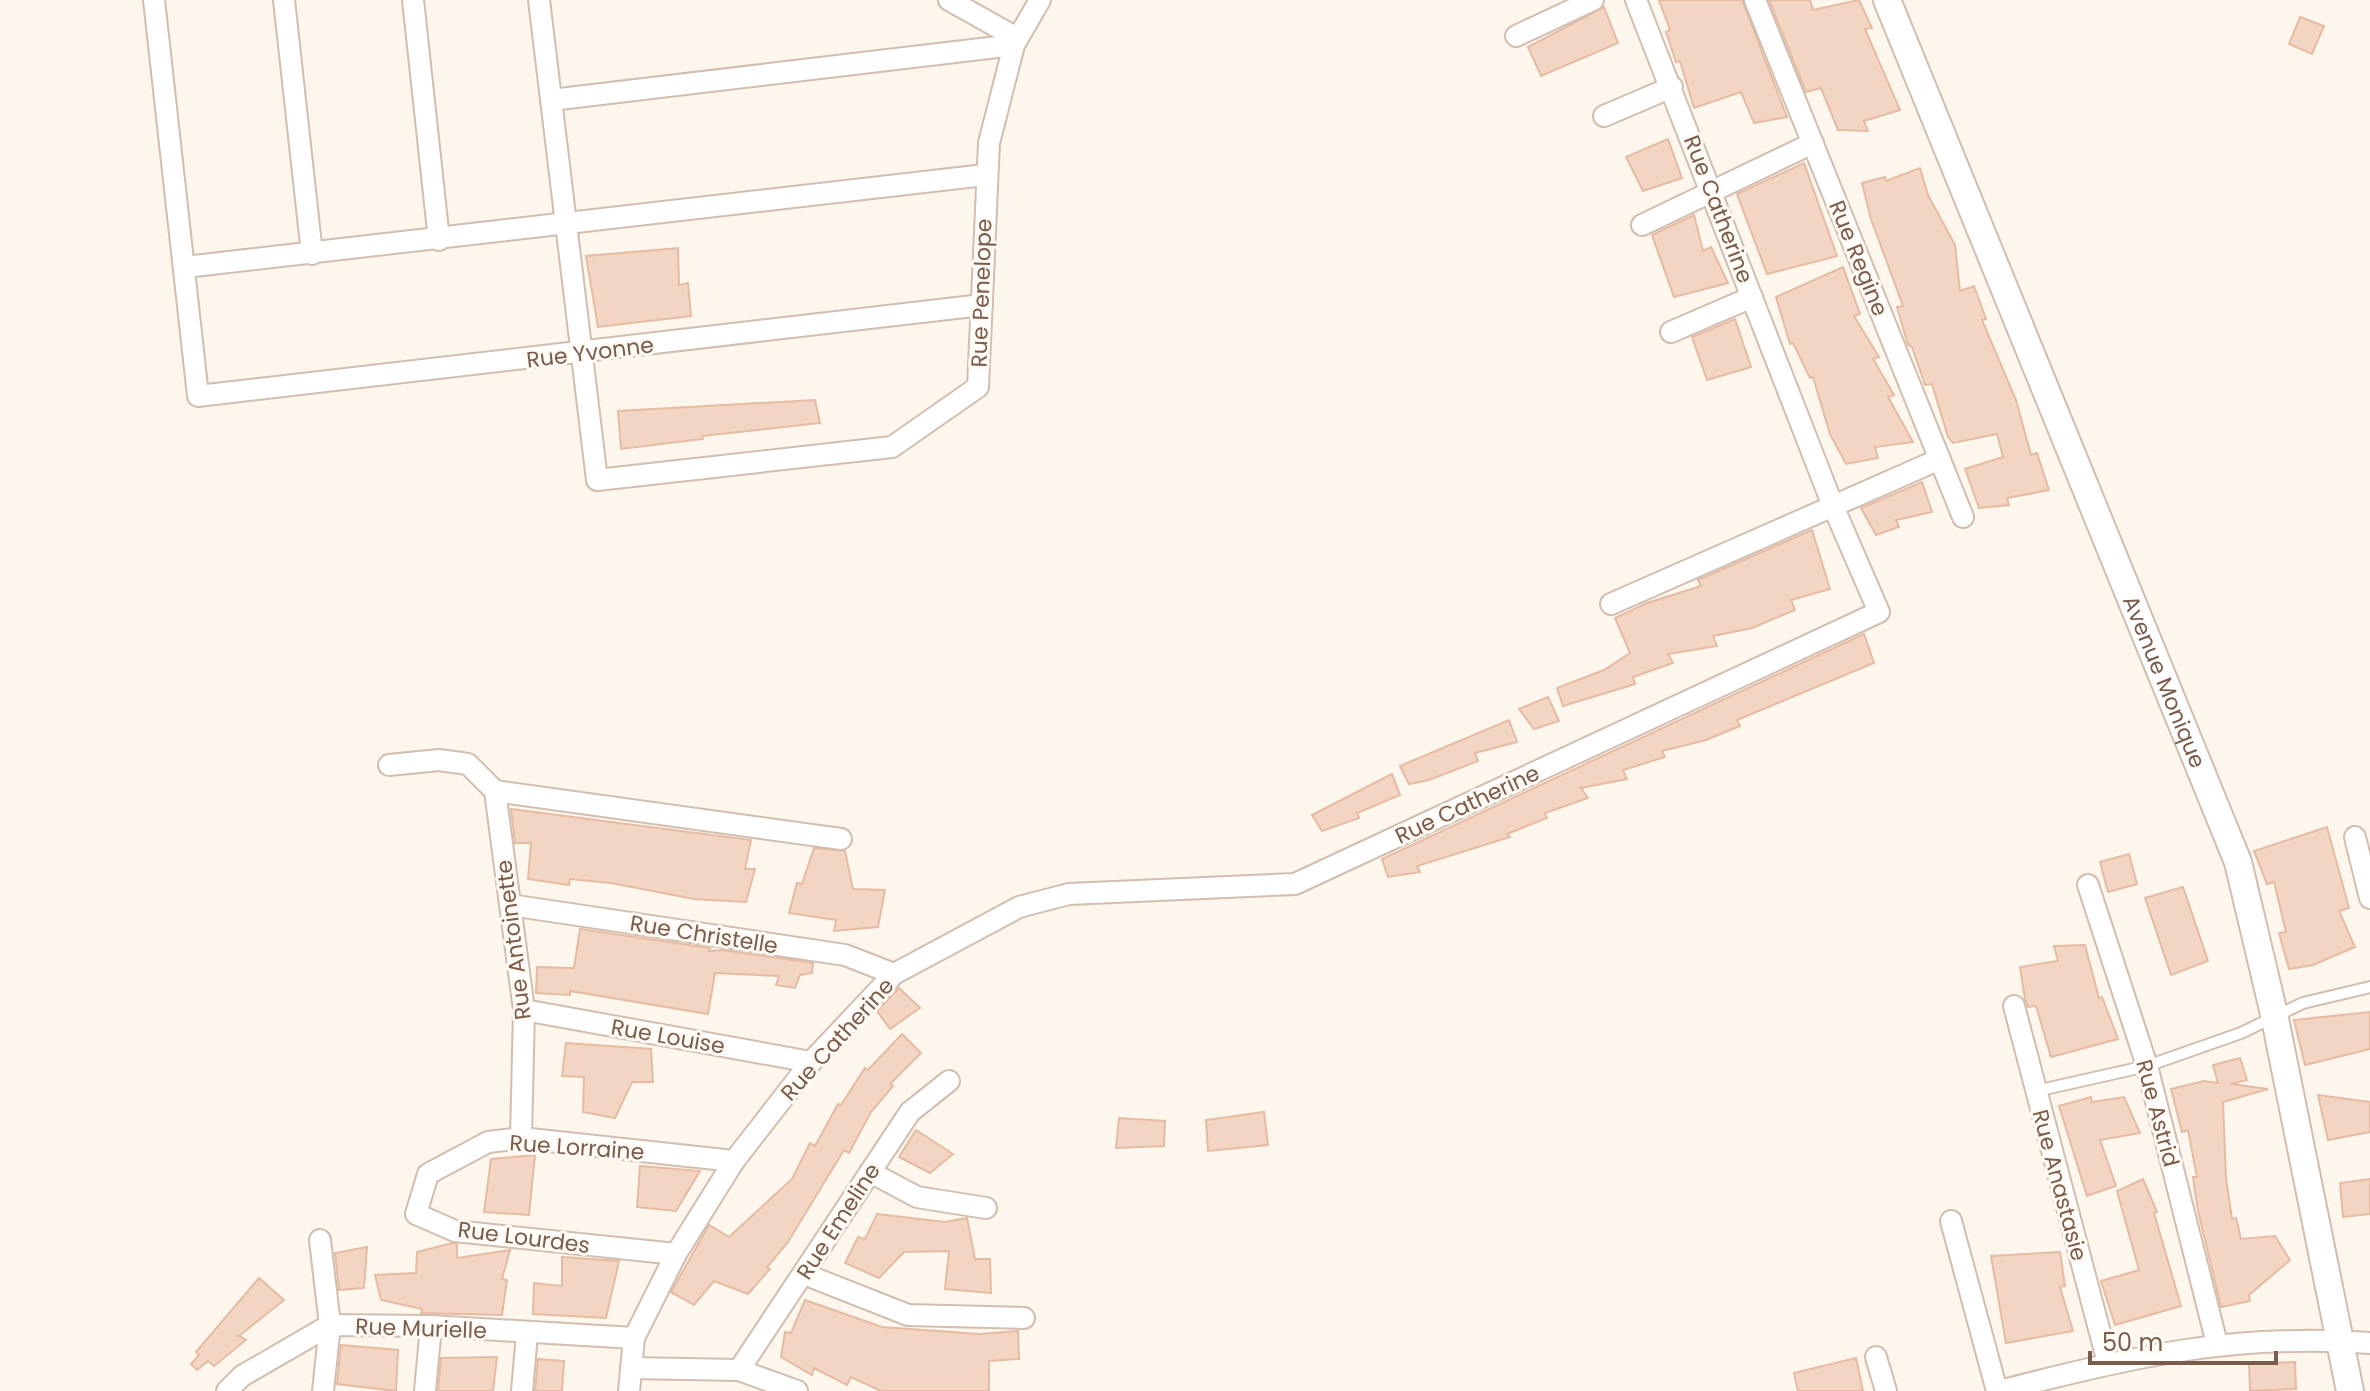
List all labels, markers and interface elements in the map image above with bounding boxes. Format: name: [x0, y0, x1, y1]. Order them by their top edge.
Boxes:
street label: Rue Catherine: [1676, 131, 1761, 288]
street label: Rue Regine: [1821, 196, 1896, 321]
street label: Rue Penelope: [963, 218, 1000, 368]
street label: Rue Yvonne: [525, 329, 655, 376]
street label: Avenue Monique: [2115, 591, 2213, 773]
street label: Rue Catherine: [1390, 757, 1544, 851]
street label: Rue Antoinette: [488, 858, 539, 1022]
street label: Rue Christelle: [628, 908, 780, 961]
street label: Rue Catherine: [774, 971, 901, 1108]
street label: Rue Louise: [609, 1011, 727, 1062]
street label: Rue Astrid: [2128, 1056, 2187, 1170]
street label: Rue Anastasie: [2024, 1106, 2095, 1264]
street label: Rue Lorraine: [509, 1127, 645, 1168]
street label: Rue Emeline: [789, 1157, 888, 1286]
street label: Rue Lourdes: [456, 1214, 592, 1261]
street label: Rue Murielle: [355, 1311, 487, 1346]
scale bar: [2090, 1315, 2276, 1365]
text: 50 m: [2102, 1326, 2163, 1359]

